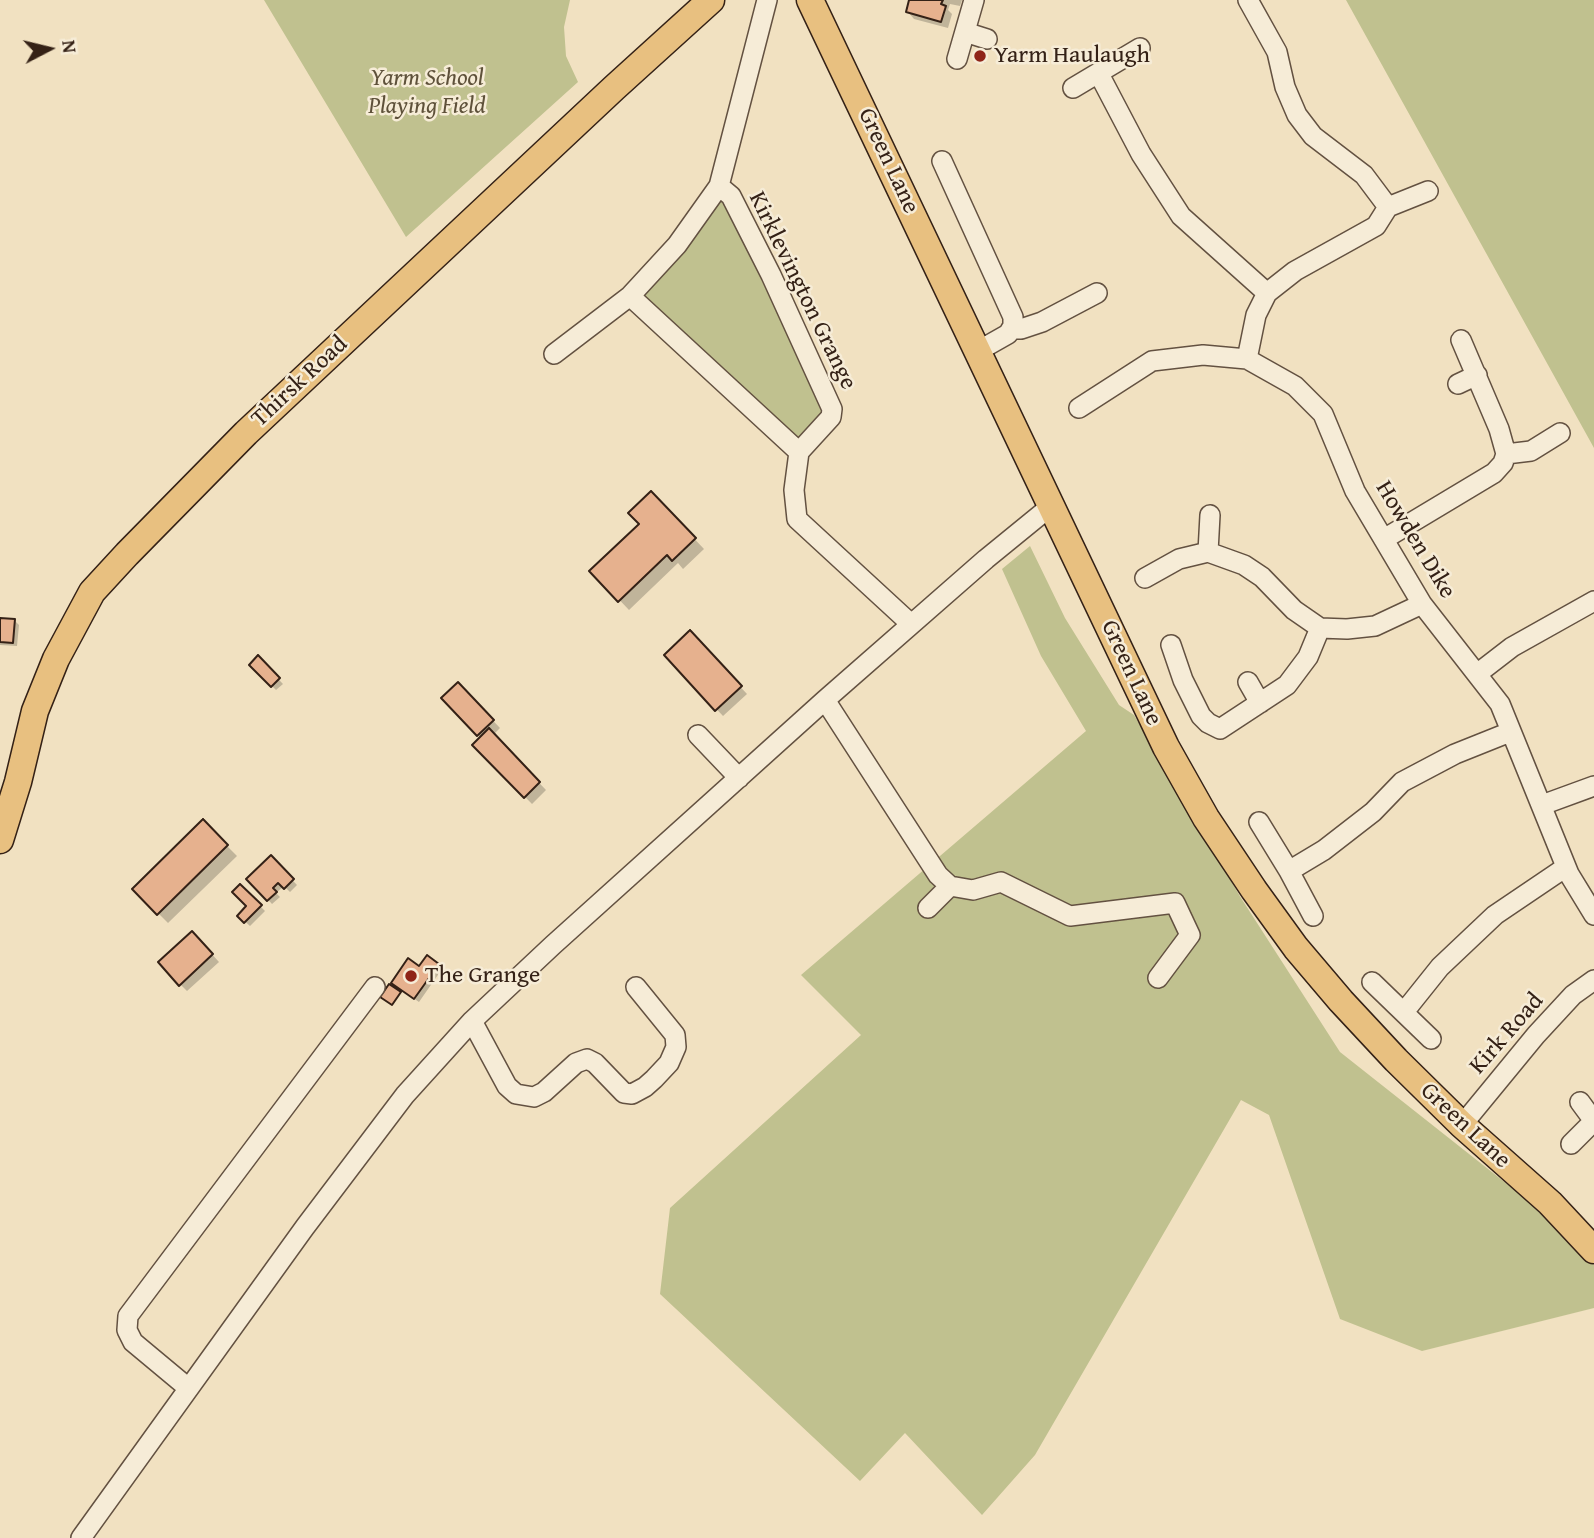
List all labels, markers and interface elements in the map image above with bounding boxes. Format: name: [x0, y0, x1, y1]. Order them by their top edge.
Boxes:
north arrow: [14, 14, 84, 84]
text: N: [55, 38, 85, 54]
place label: Yarm Haulaugh: [994, 42, 1150, 70]
marker: Yarm Haulaugh: [972, 48, 988, 64]
park label: Yarm School Playing Field: [368, 65, 486, 121]
street label: Green Lane: [851, 104, 925, 218]
street label: Kirklevington Grange: [742, 187, 862, 395]
street label: Thirsk Road: [246, 330, 354, 434]
street label: Howden Dike: [1369, 476, 1461, 604]
street label: Green Lane: [1094, 616, 1168, 730]
place label: The Grange: [425, 962, 540, 990]
marker: The Grange: [403, 968, 419, 984]
street label: Kirk Road: [1464, 987, 1550, 1081]
street label: Green Lane: [1414, 1077, 1516, 1175]

